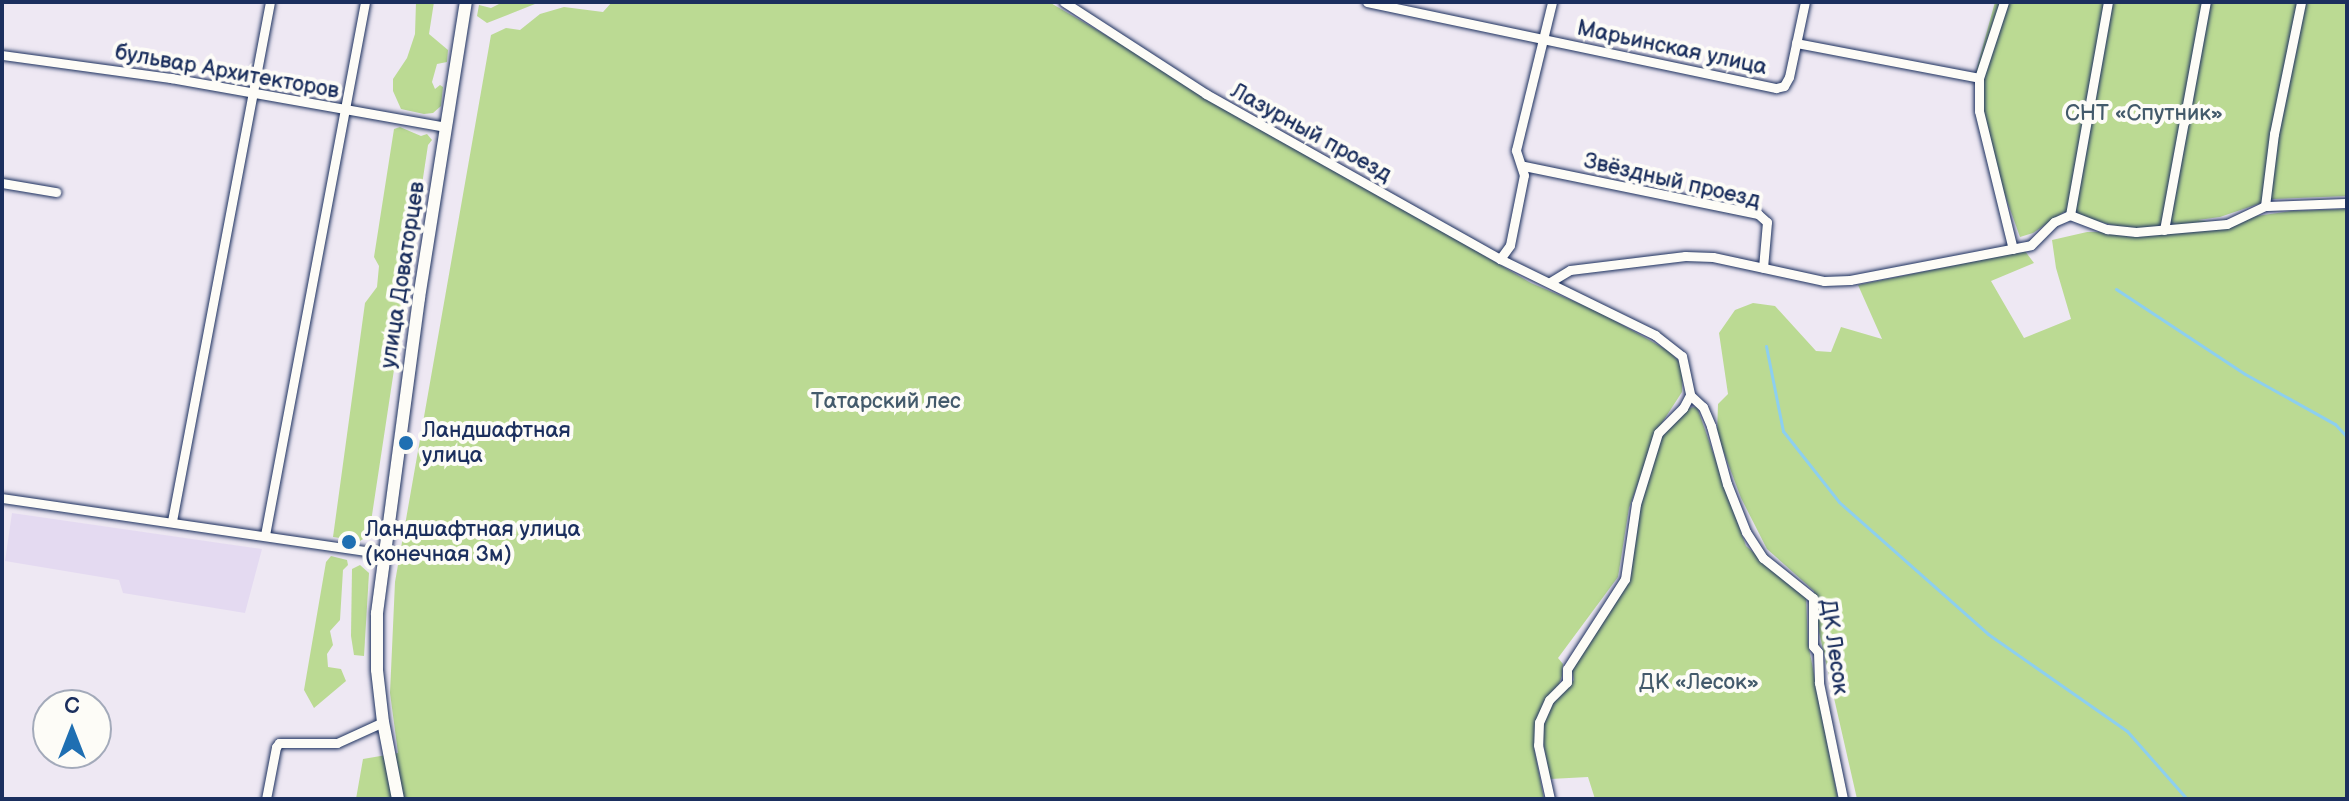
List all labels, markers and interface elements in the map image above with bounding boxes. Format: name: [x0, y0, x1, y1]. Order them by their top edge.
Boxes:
street label: Марьинская улица: [1575, 15, 1769, 81]
street label: бульвар Архитекторов: [113, 39, 341, 105]
street label: Лазурный проезд: [1226, 78, 1396, 188]
park label: СНТ «Спутник»: [2065, 101, 2223, 127]
street label: Звёздный проезд: [1581, 148, 1763, 214]
street label: улица Доваторцев: [375, 180, 431, 370]
park label: Татарский лес: [811, 389, 961, 415]
place label: Ландшафтная улица: [422, 417, 571, 468]
marker: Ландшафтная улица: [397, 434, 415, 452]
place label: Ландшафтная улица (конечная 3м): [365, 516, 580, 568]
marker: Ландшафтная улица (конечная 3м): [340, 533, 358, 551]
street label: ДК Лесок: [1814, 598, 1854, 696]
park label: ДК «Лесок»: [1639, 670, 1759, 696]
north arrow: [32, 689, 112, 769]
text: С: [64, 693, 80, 720]

